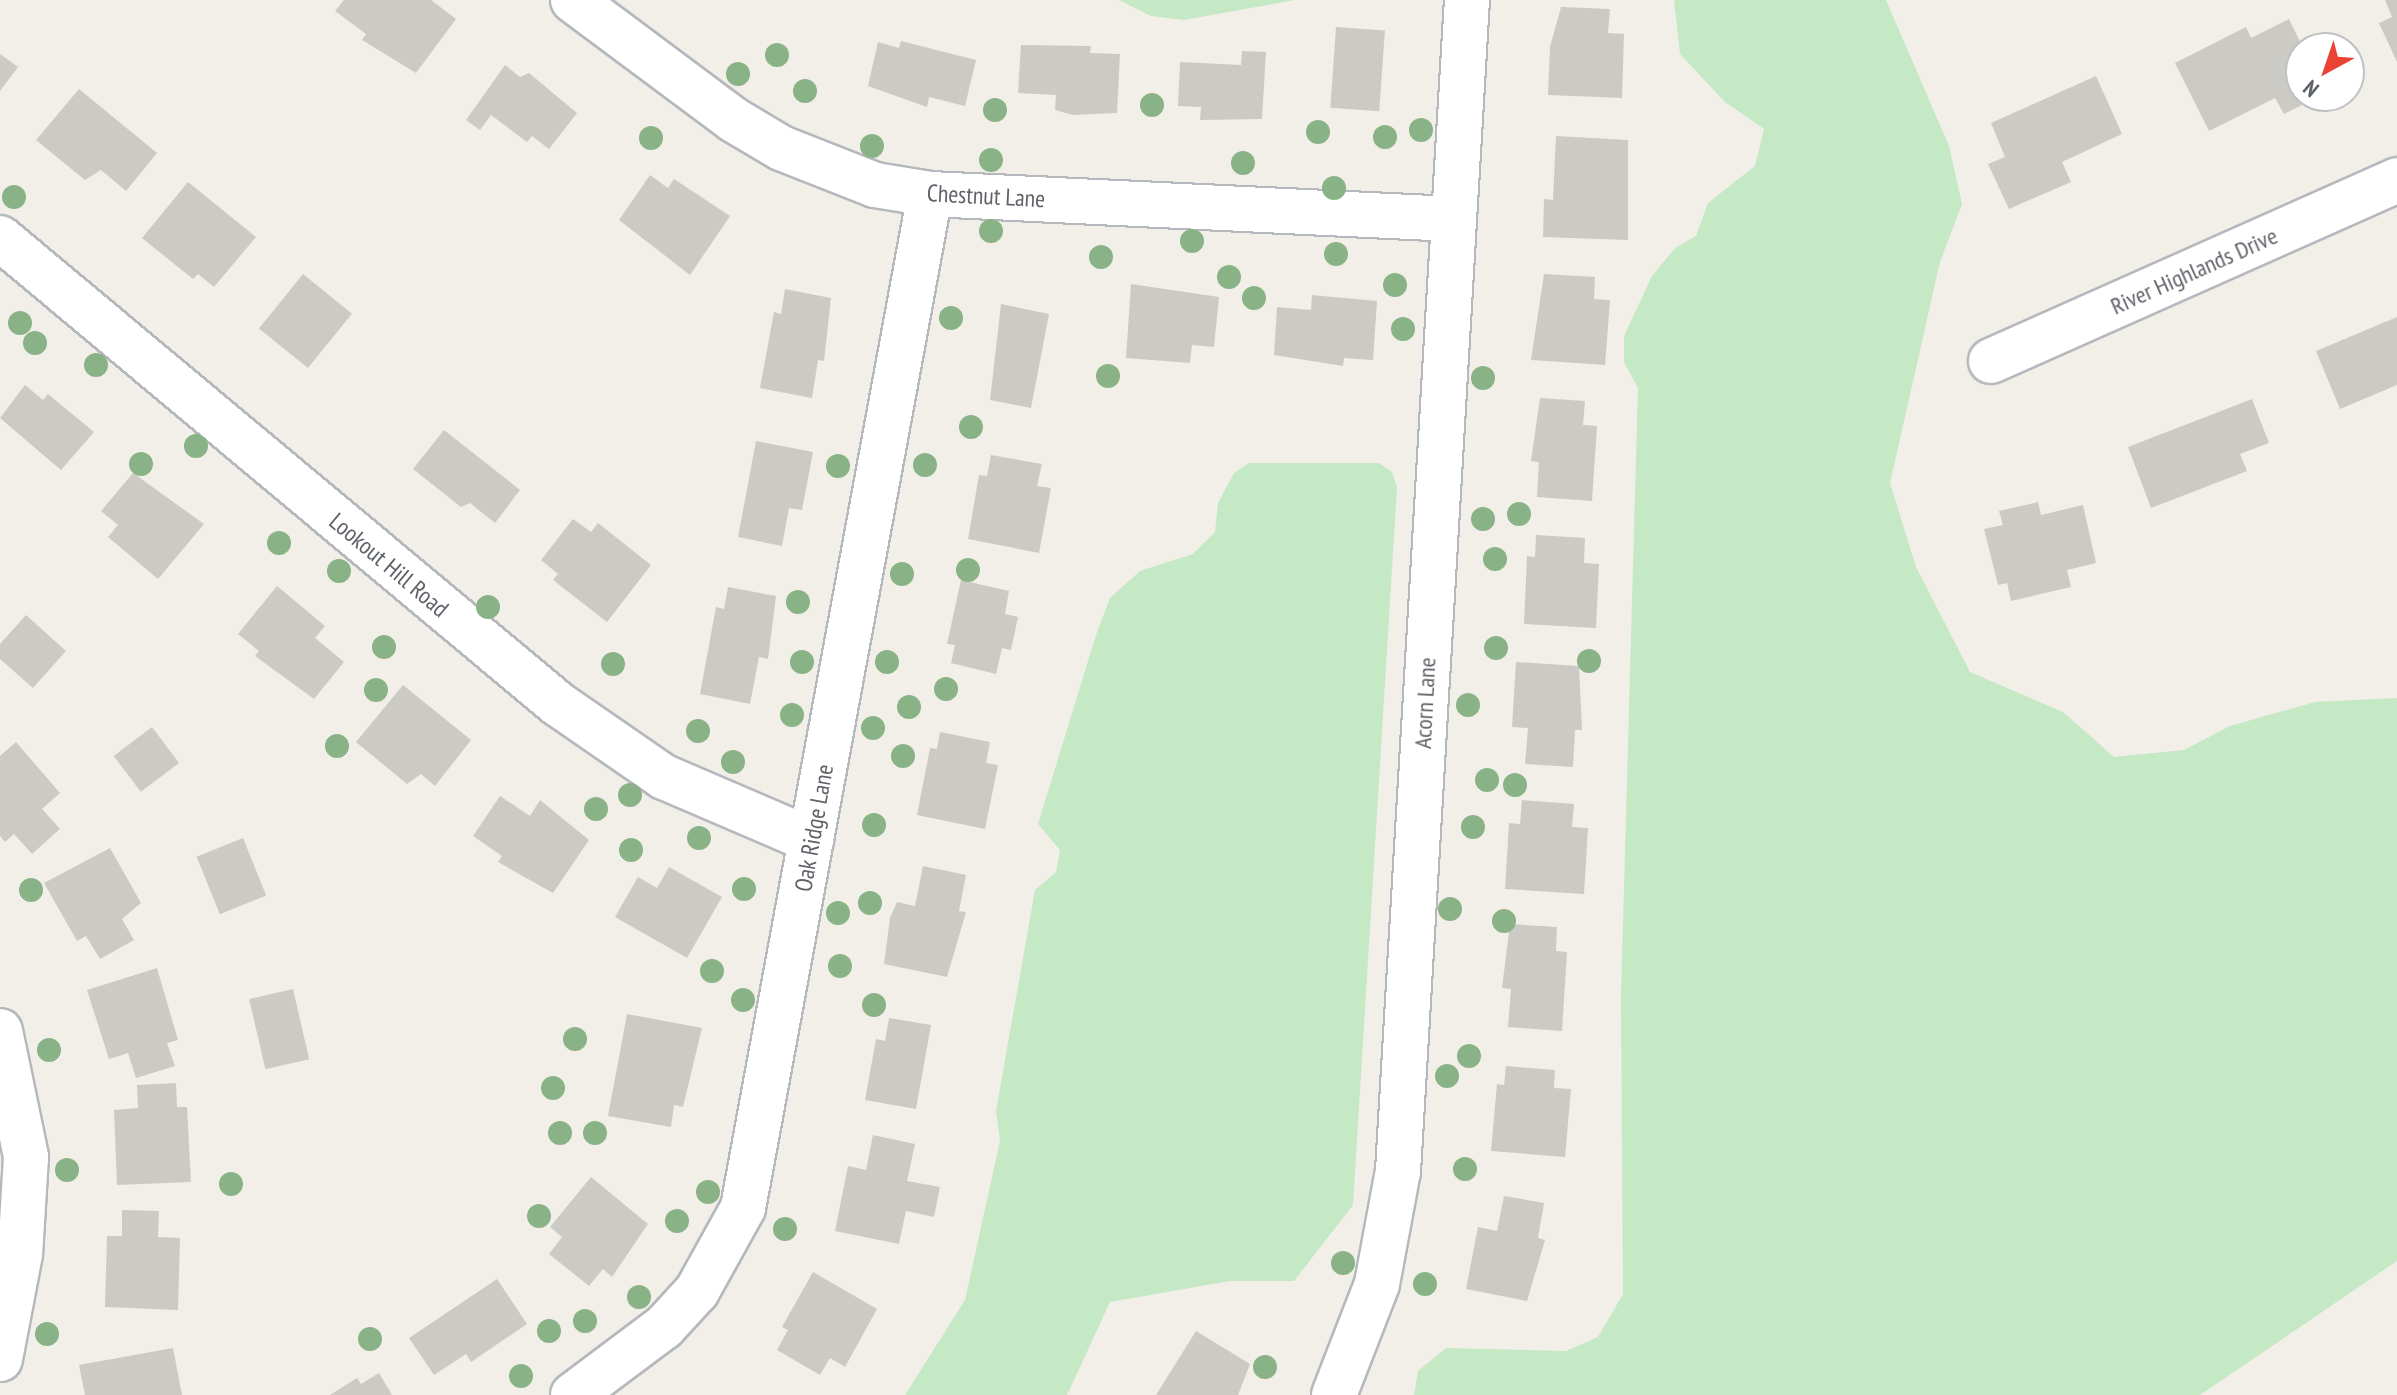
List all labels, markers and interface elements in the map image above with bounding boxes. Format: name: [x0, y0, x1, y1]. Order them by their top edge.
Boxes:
north arrow: [2285, 32, 2365, 112]
text: N: [2297, 74, 2324, 103]
street label: Chestnut Lane: [926, 179, 1046, 213]
street label: River Highlands Drive: [2106, 221, 2282, 321]
street label: Lookout Hill Road: [324, 507, 454, 623]
street label: Acorn Lane: [1408, 657, 1442, 749]
street label: Oak Ridge Lane: [789, 762, 839, 894]

